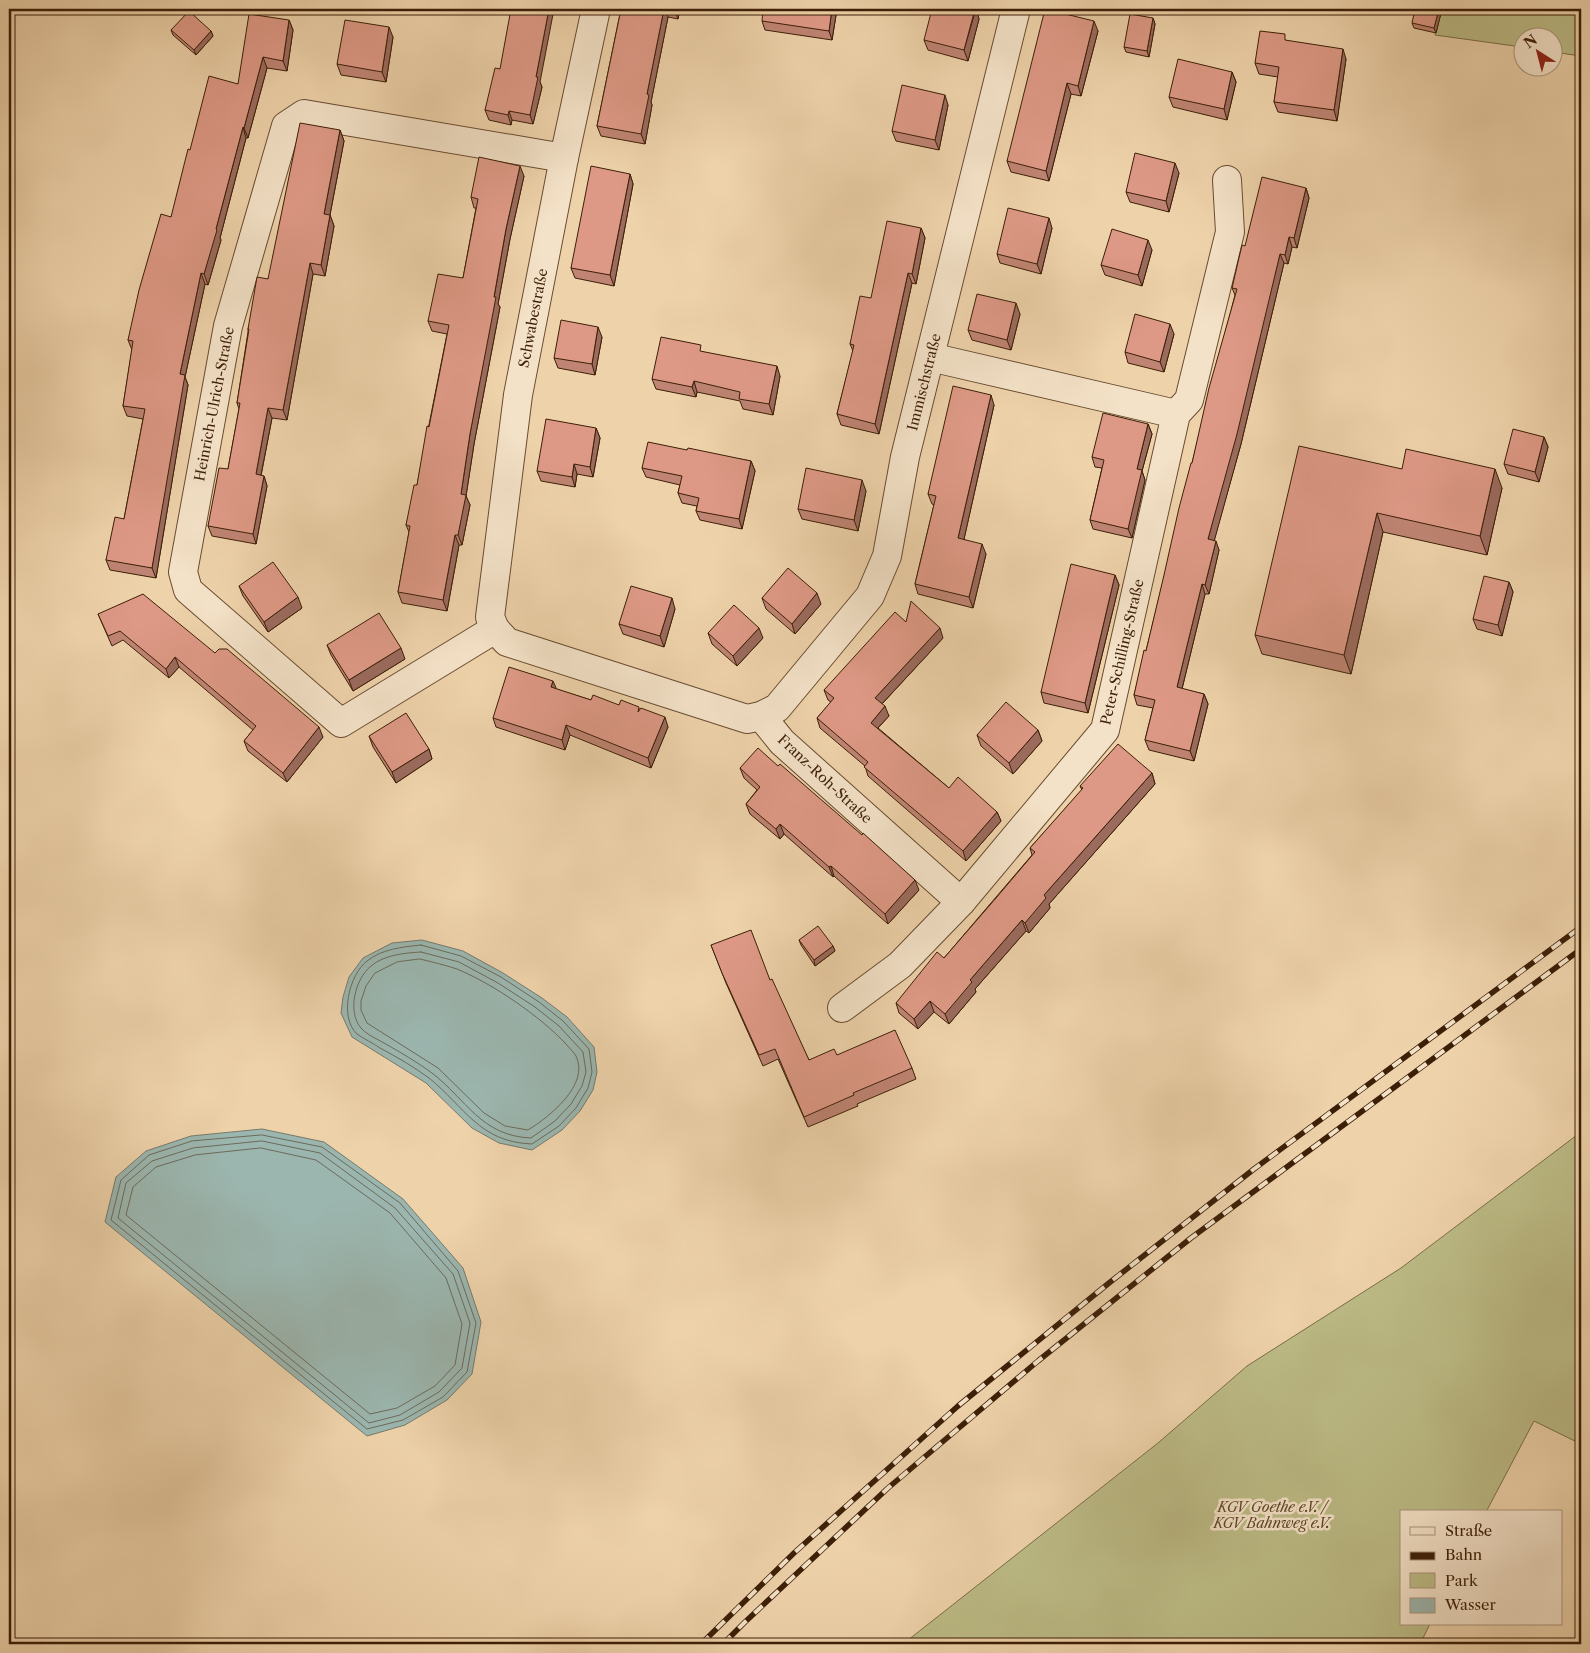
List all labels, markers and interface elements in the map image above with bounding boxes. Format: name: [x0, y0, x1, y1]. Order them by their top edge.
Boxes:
north arrow: [1512, 28, 1562, 78]
text: N: [1520, 31, 1541, 52]
street label: Schwabestraße: [515, 267, 551, 369]
street label: Heinrich-Ulrich-Straße: [190, 325, 238, 483]
street label: Immischstraße: [903, 331, 945, 432]
street label: Peter-Schilling-Straße: [1096, 577, 1148, 727]
street label: Franz-Roh-Straße: [774, 731, 876, 827]
park label: KGV Goethe e.V. / KGV Bahnweg e.V.: [1212, 1498, 1333, 1532]
legend: [1400, 1510, 1562, 1626]
text: Straße: [1445, 1521, 1492, 1540]
text: Bahn: [1445, 1545, 1483, 1564]
text: Park: [1445, 1571, 1479, 1590]
text: Wasser: [1444, 1595, 1496, 1614]

